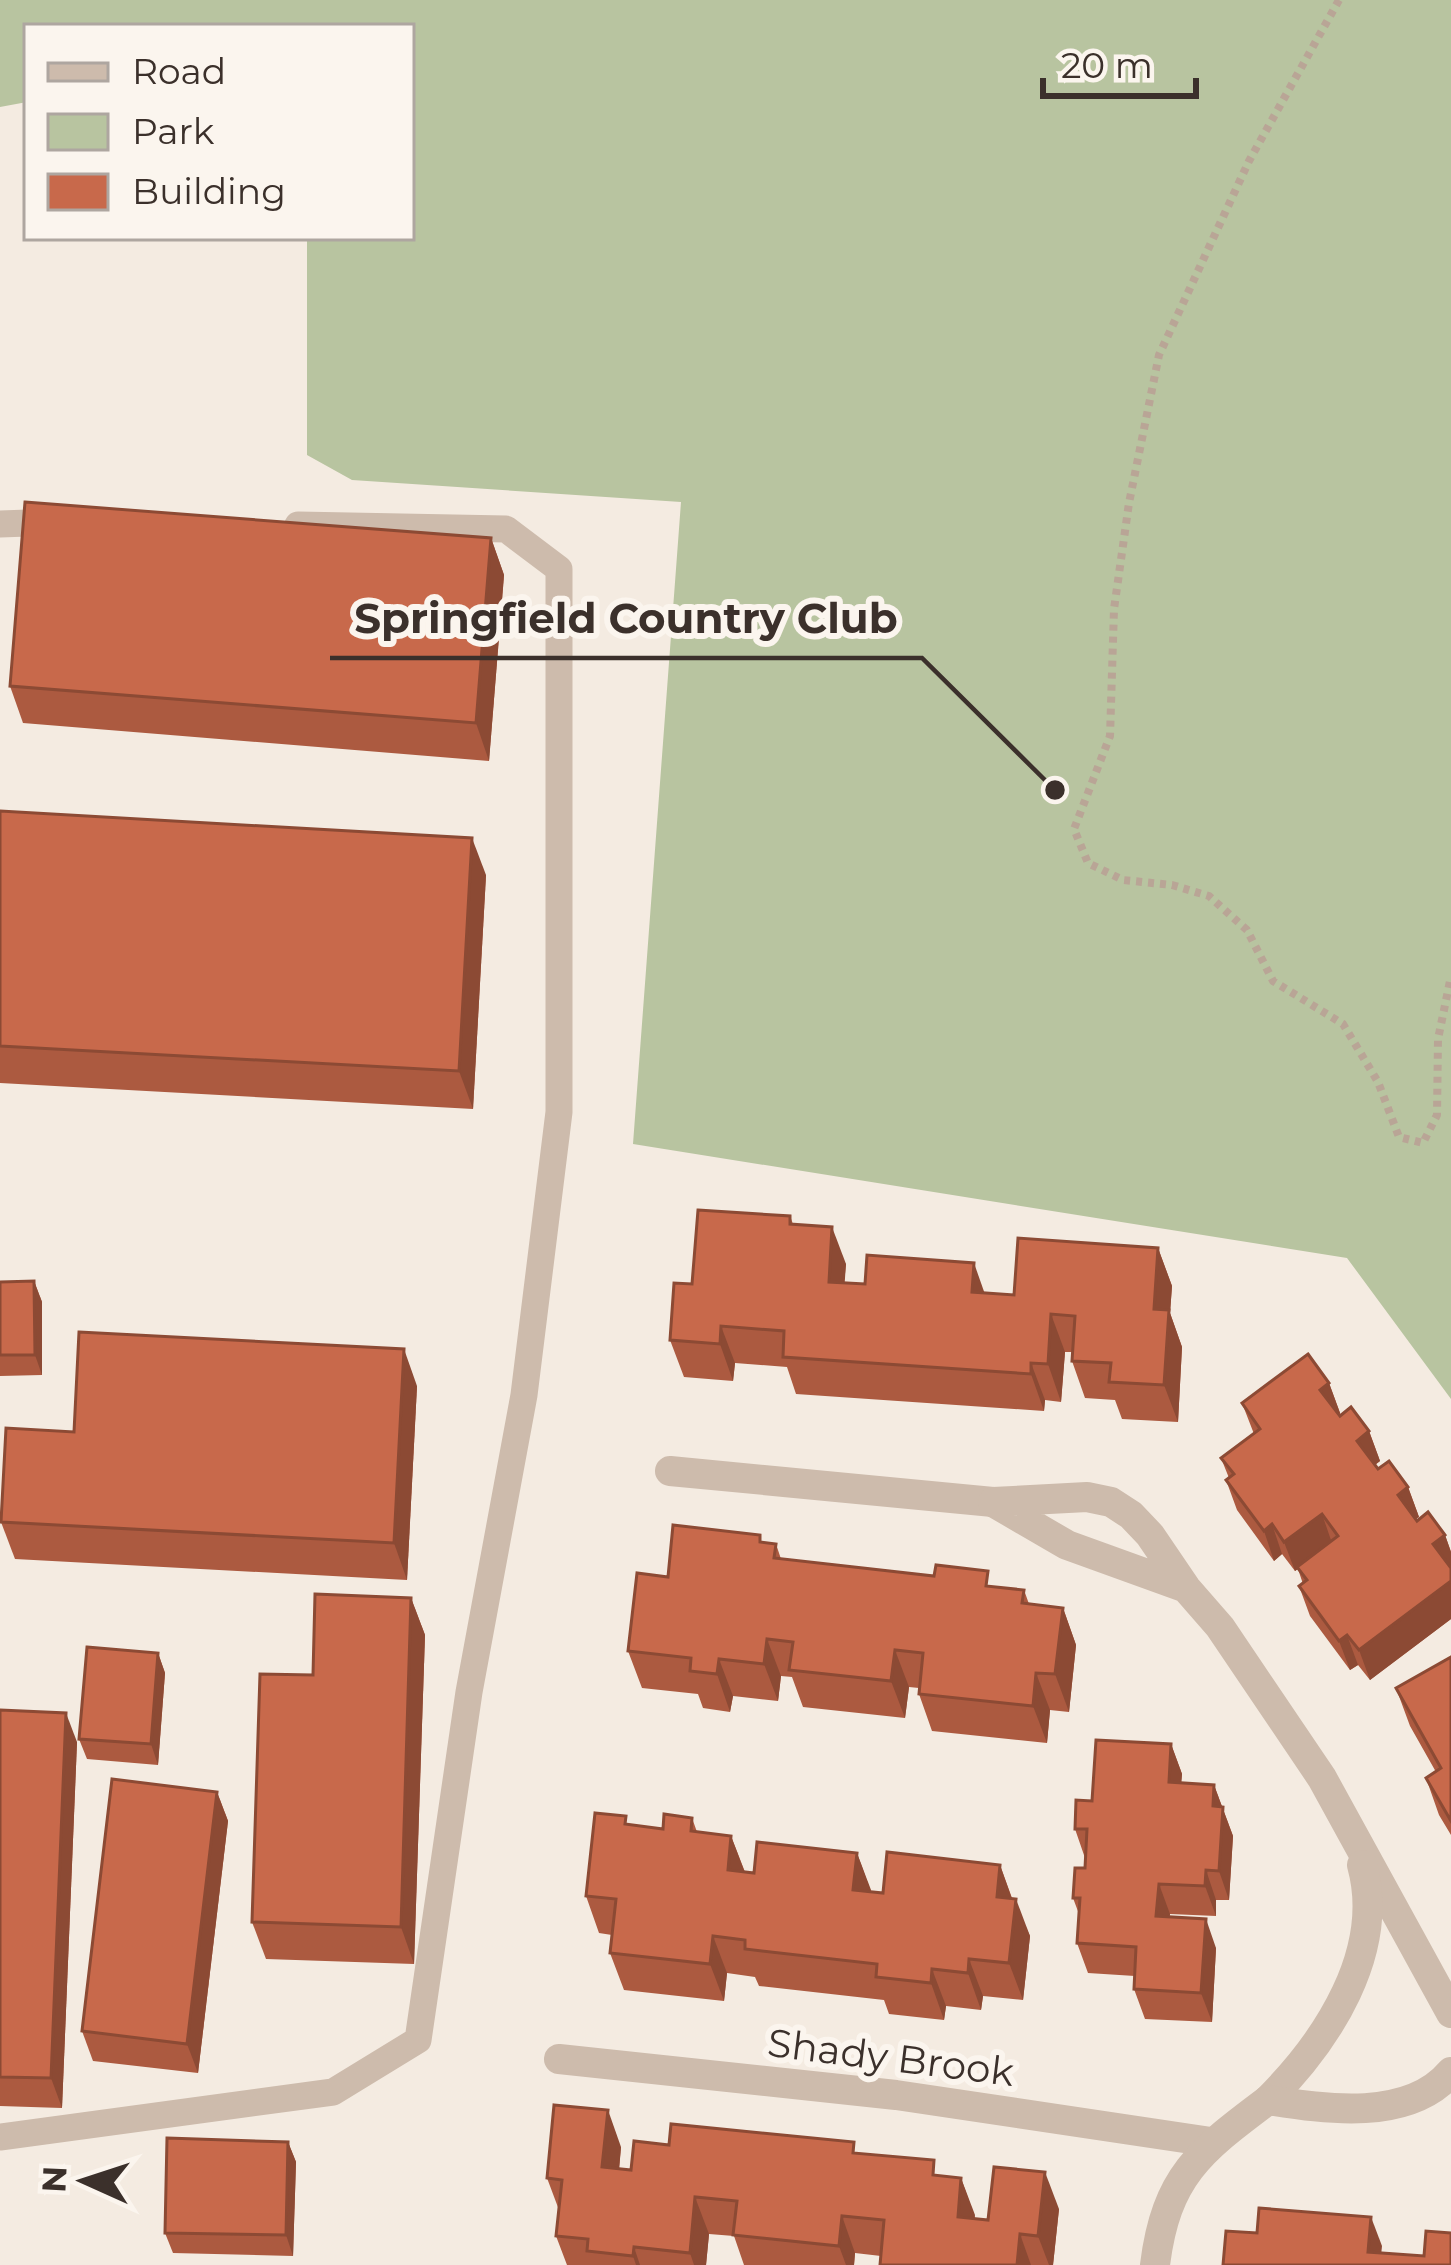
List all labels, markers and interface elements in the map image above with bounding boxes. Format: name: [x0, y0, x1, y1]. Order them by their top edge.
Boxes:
legend: [24, 24, 414, 240]
scale bar: [1043, 24, 1196, 98]
text: 20 m: [1061, 43, 1153, 87]
text: Road: [132, 49, 226, 93]
text: Park: [132, 109, 215, 153]
text: Building: [132, 169, 286, 213]
callout: Springfield Country Club: [330, 580, 922, 658]
text: Springfield Country Club: [354, 592, 898, 644]
street label: Shady Brook: [765, 2018, 1018, 2096]
north arrow: [24, 2121, 144, 2241]
text: N: [33, 2165, 75, 2194]

